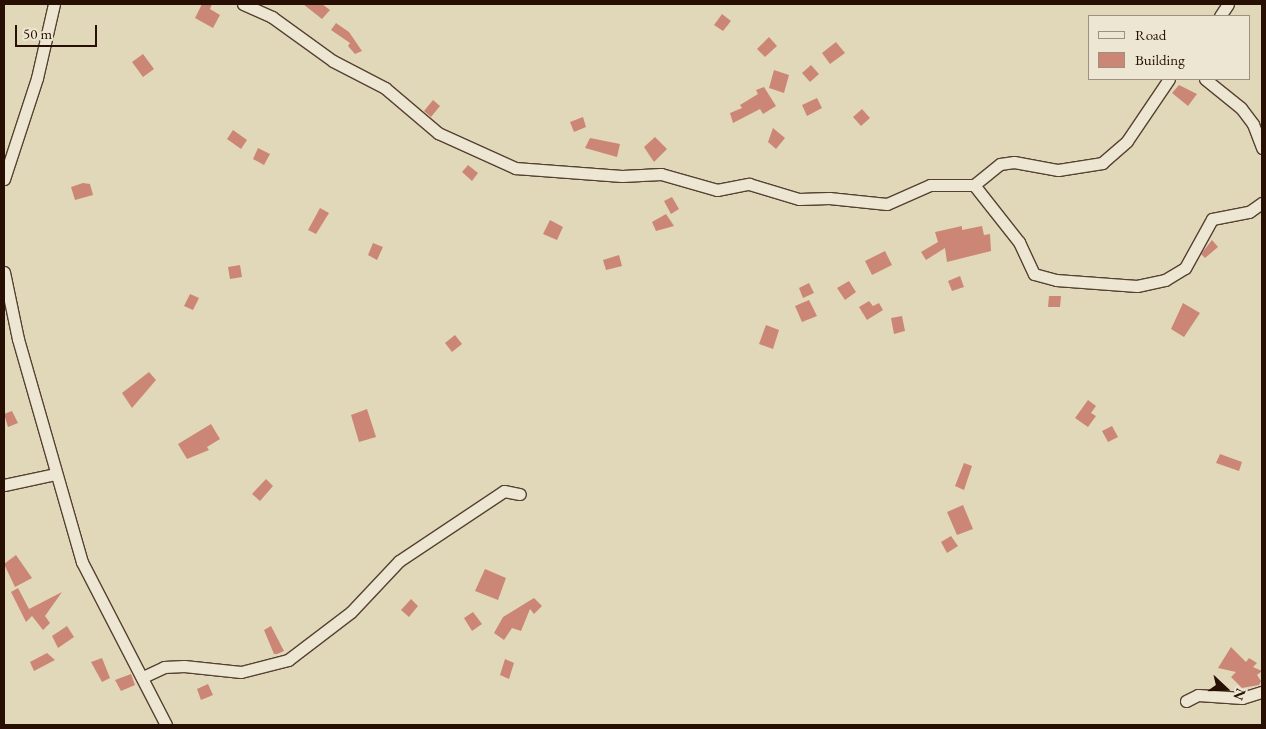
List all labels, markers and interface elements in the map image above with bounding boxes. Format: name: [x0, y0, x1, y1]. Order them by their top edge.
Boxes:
scale bar: [18, 15, 100, 47]
legend: [1088, 15, 1251, 80]
text: 50 m: [23, 24, 52, 43]
text: Road: [1135, 25, 1166, 44]
text: Building: [1135, 50, 1185, 69]
north arrow: [1201, 664, 1251, 714]
text: N: [1230, 686, 1250, 703]

